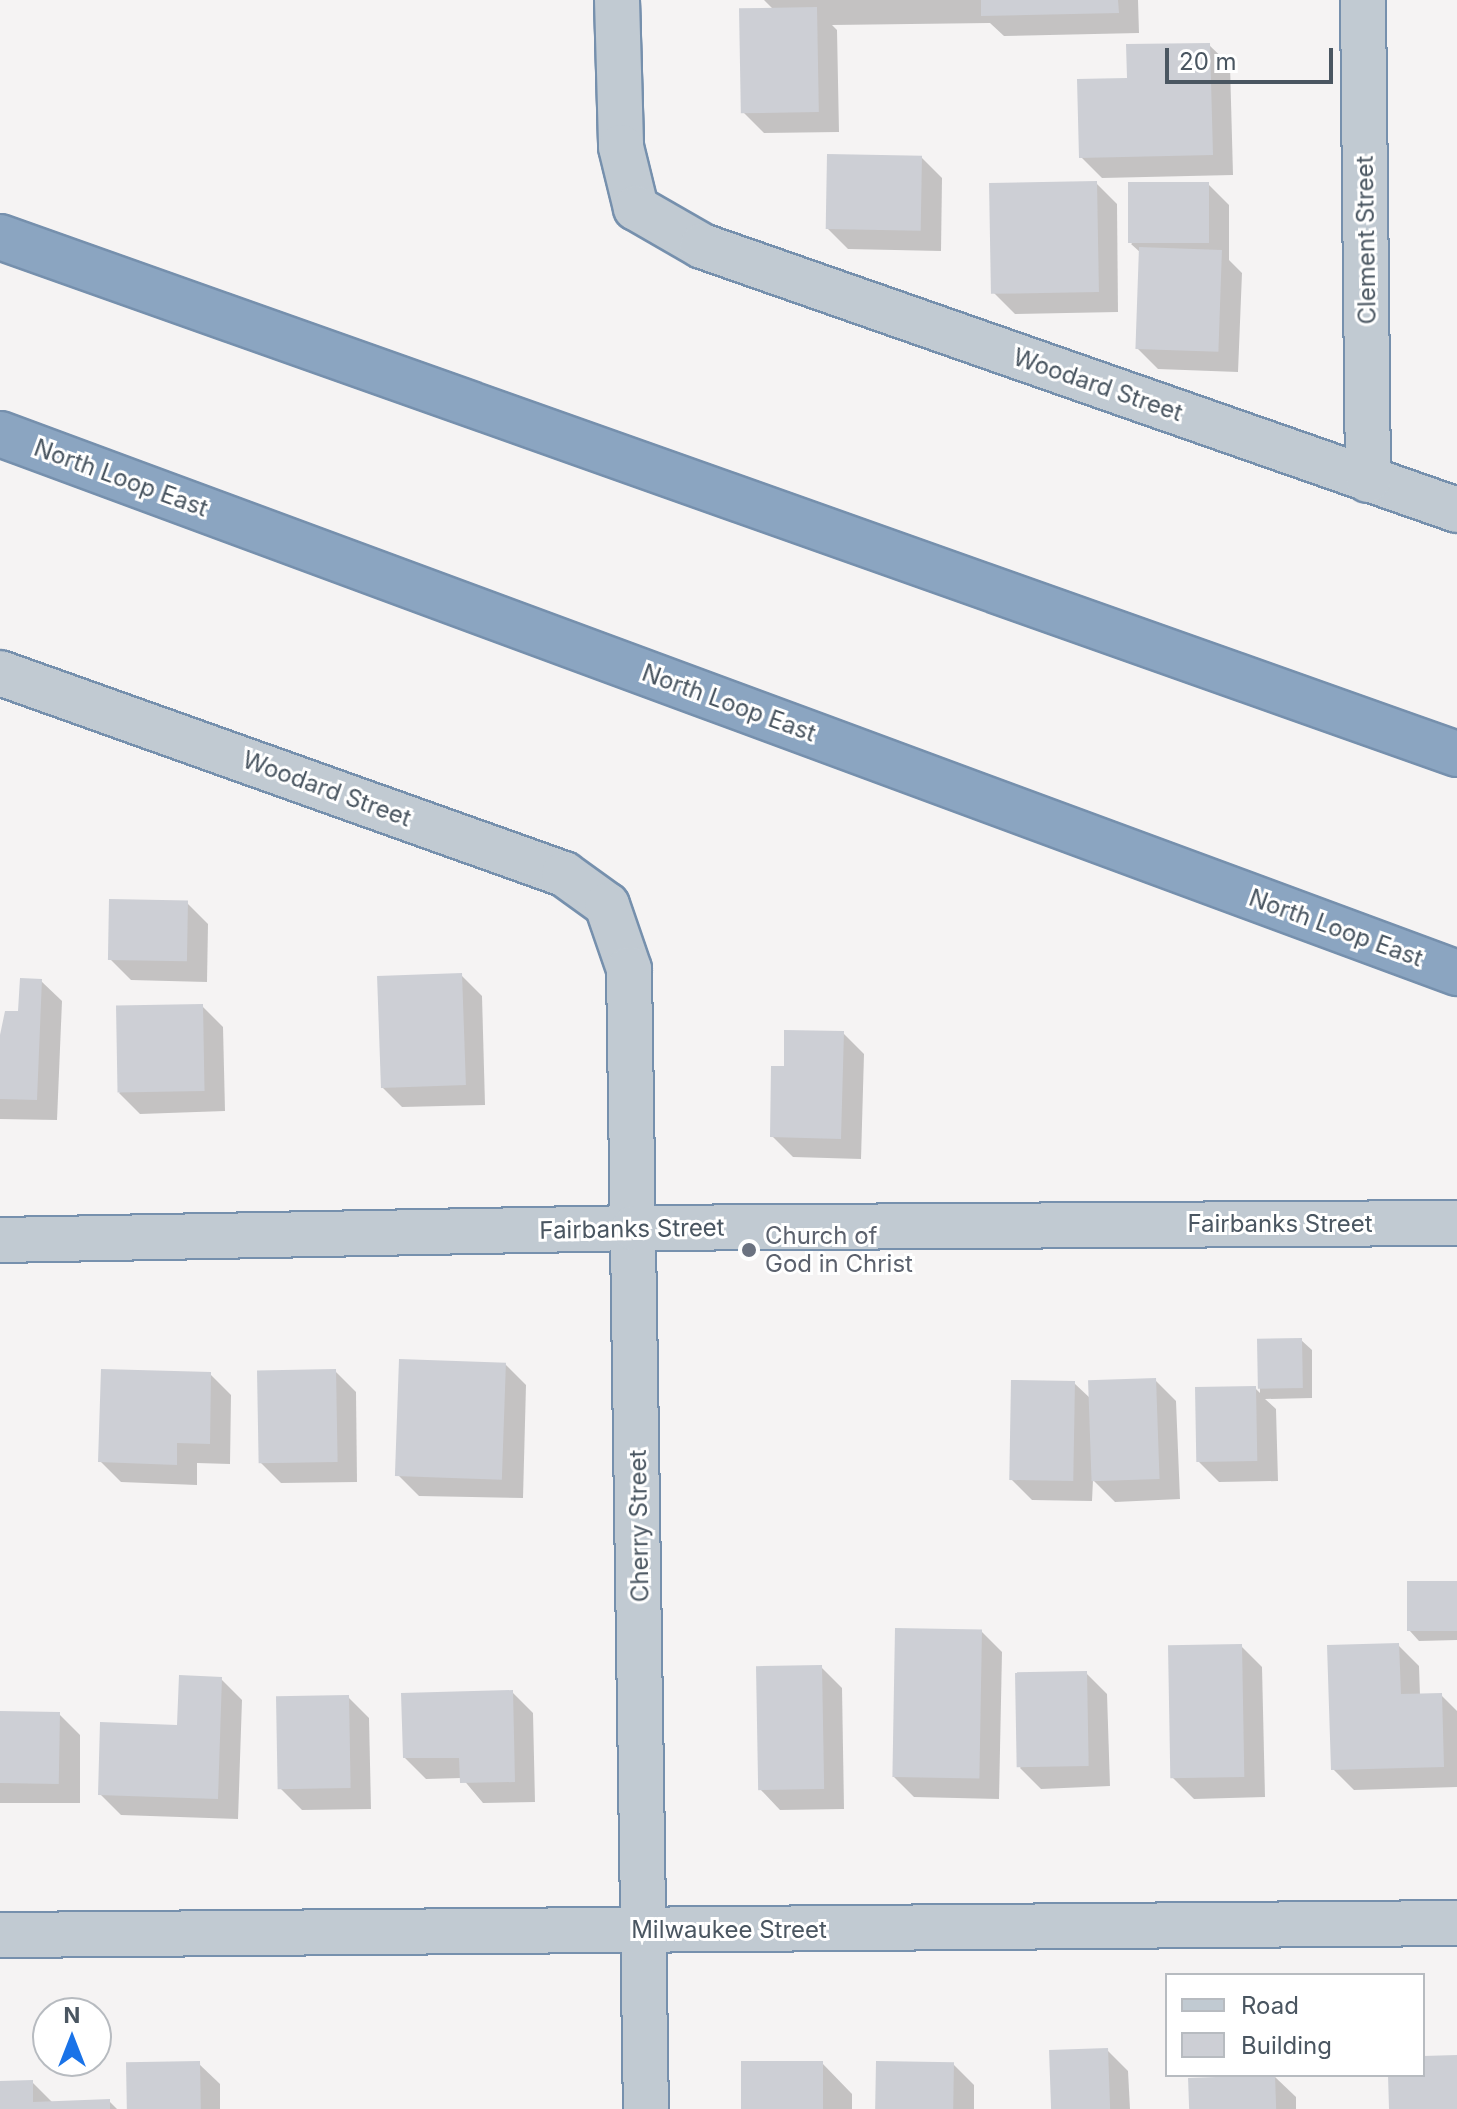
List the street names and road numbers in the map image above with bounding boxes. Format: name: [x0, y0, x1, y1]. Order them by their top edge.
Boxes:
street label: Clement Street: [1350, 155, 1382, 325]
street label: Woodard Street: [1010, 343, 1186, 427]
street label: North Loop East: [30, 433, 212, 523]
street label: North Loop East: [638, 658, 820, 748]
street label: Woodard Street: [239, 745, 415, 833]
street label: North Loop East: [1245, 883, 1427, 973]
street label: Fairbanks Street: [1187, 1210, 1373, 1238]
street label: Fairbanks Street: [539, 1213, 725, 1245]
street label: Cherry Street: [623, 1450, 655, 1602]
street label: Milwaukee Street: [631, 1916, 827, 1944]

